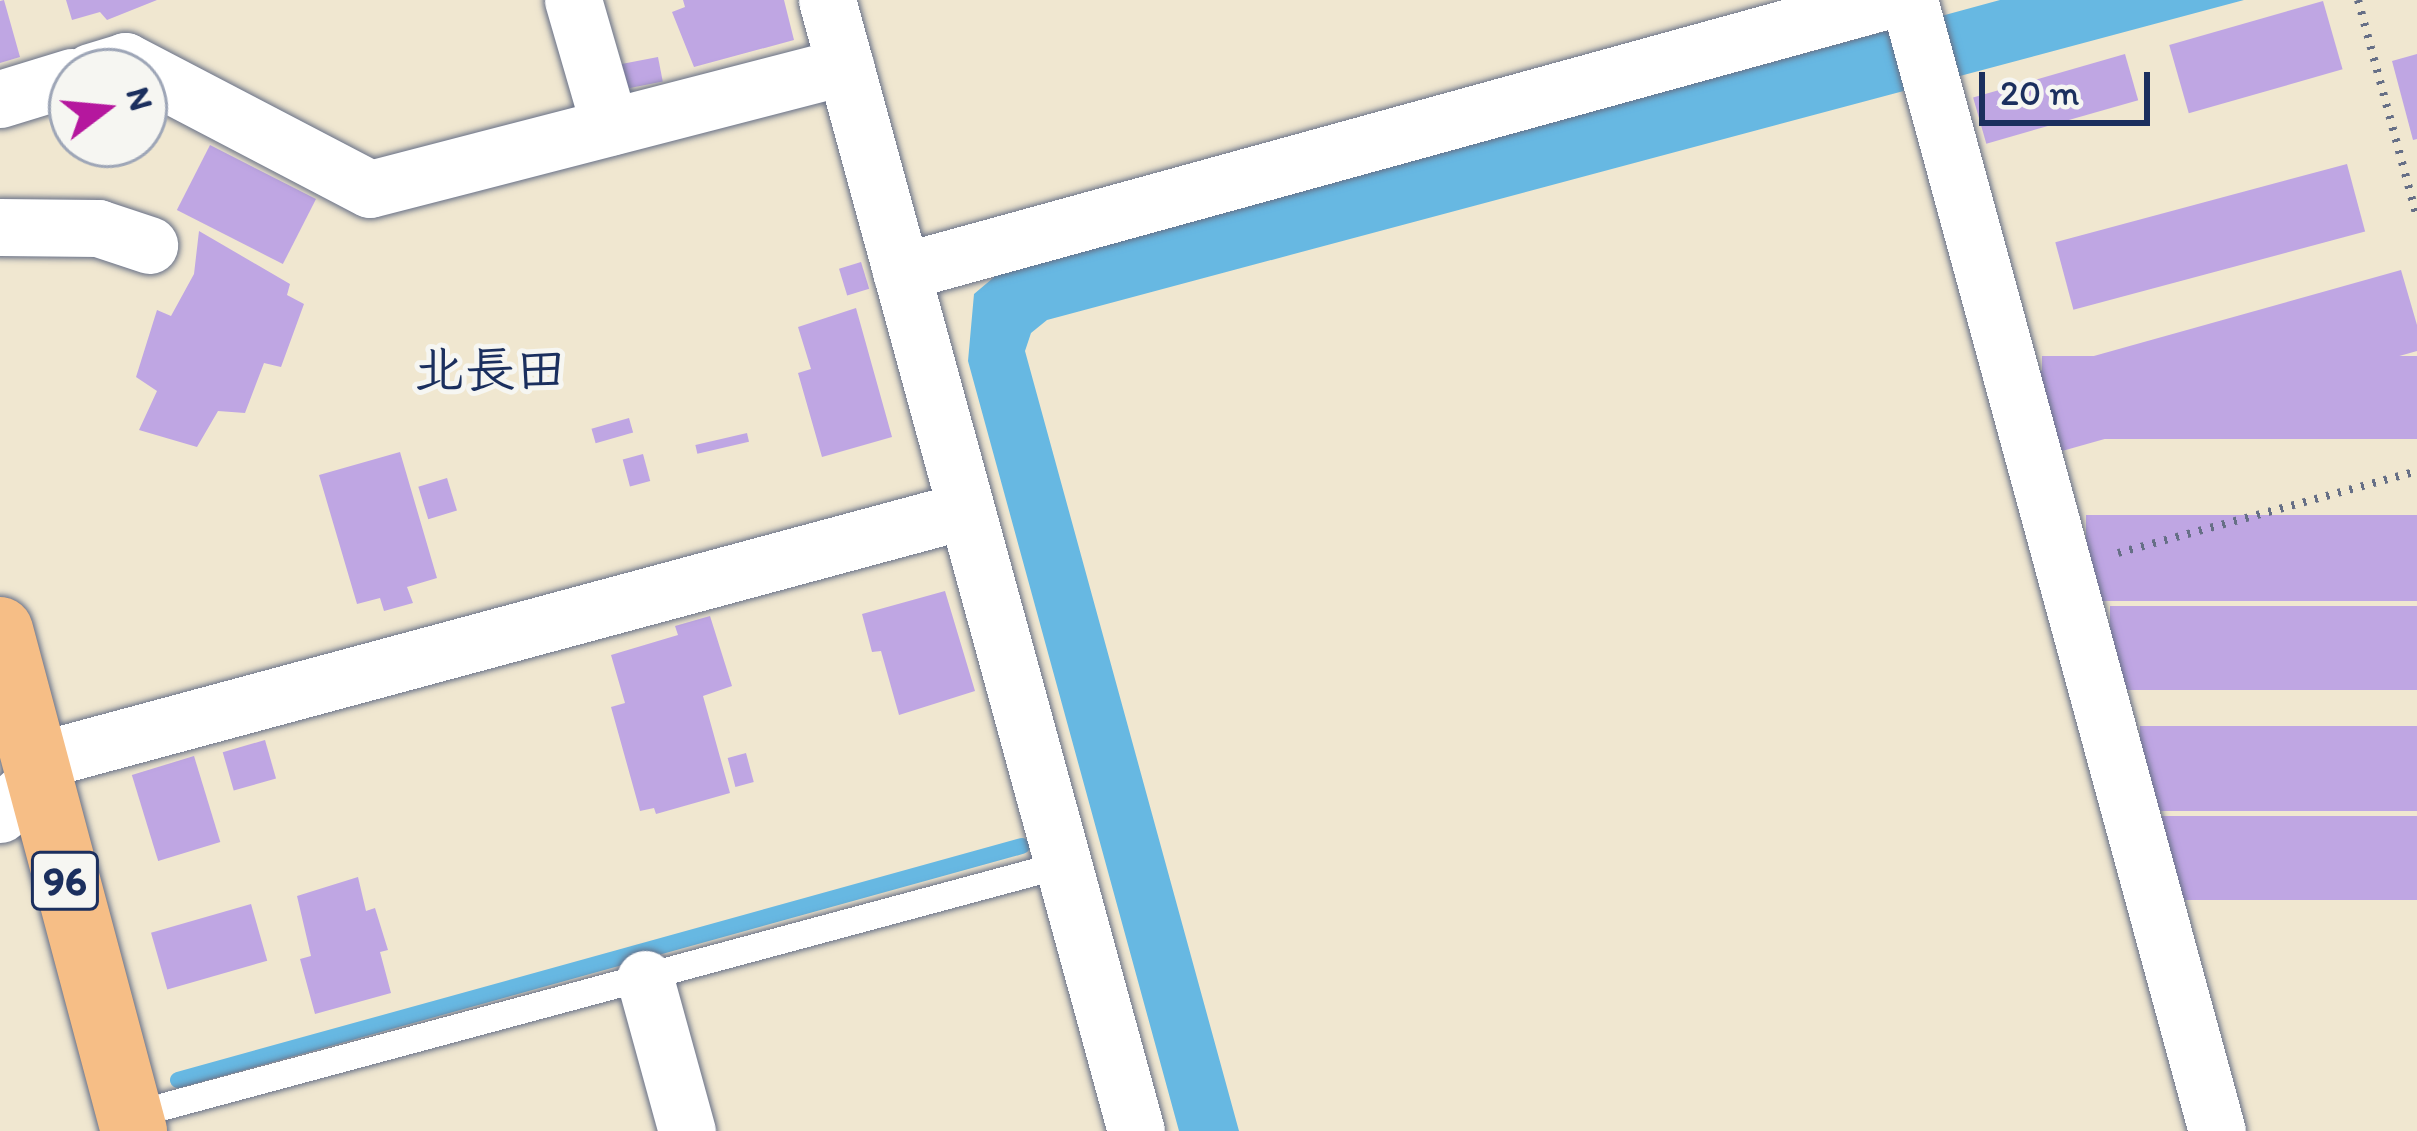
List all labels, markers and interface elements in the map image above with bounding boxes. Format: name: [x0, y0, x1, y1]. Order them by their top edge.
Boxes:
north arrow: [48, 48, 168, 168]
scale bar: [1985, 48, 2156, 122]
text: 20 m: [2000, 71, 2080, 114]
text: N: [118, 83, 162, 115]
district label: 北長田: [414, 339, 566, 401]
road number: 96: [29, 845, 101, 917]

